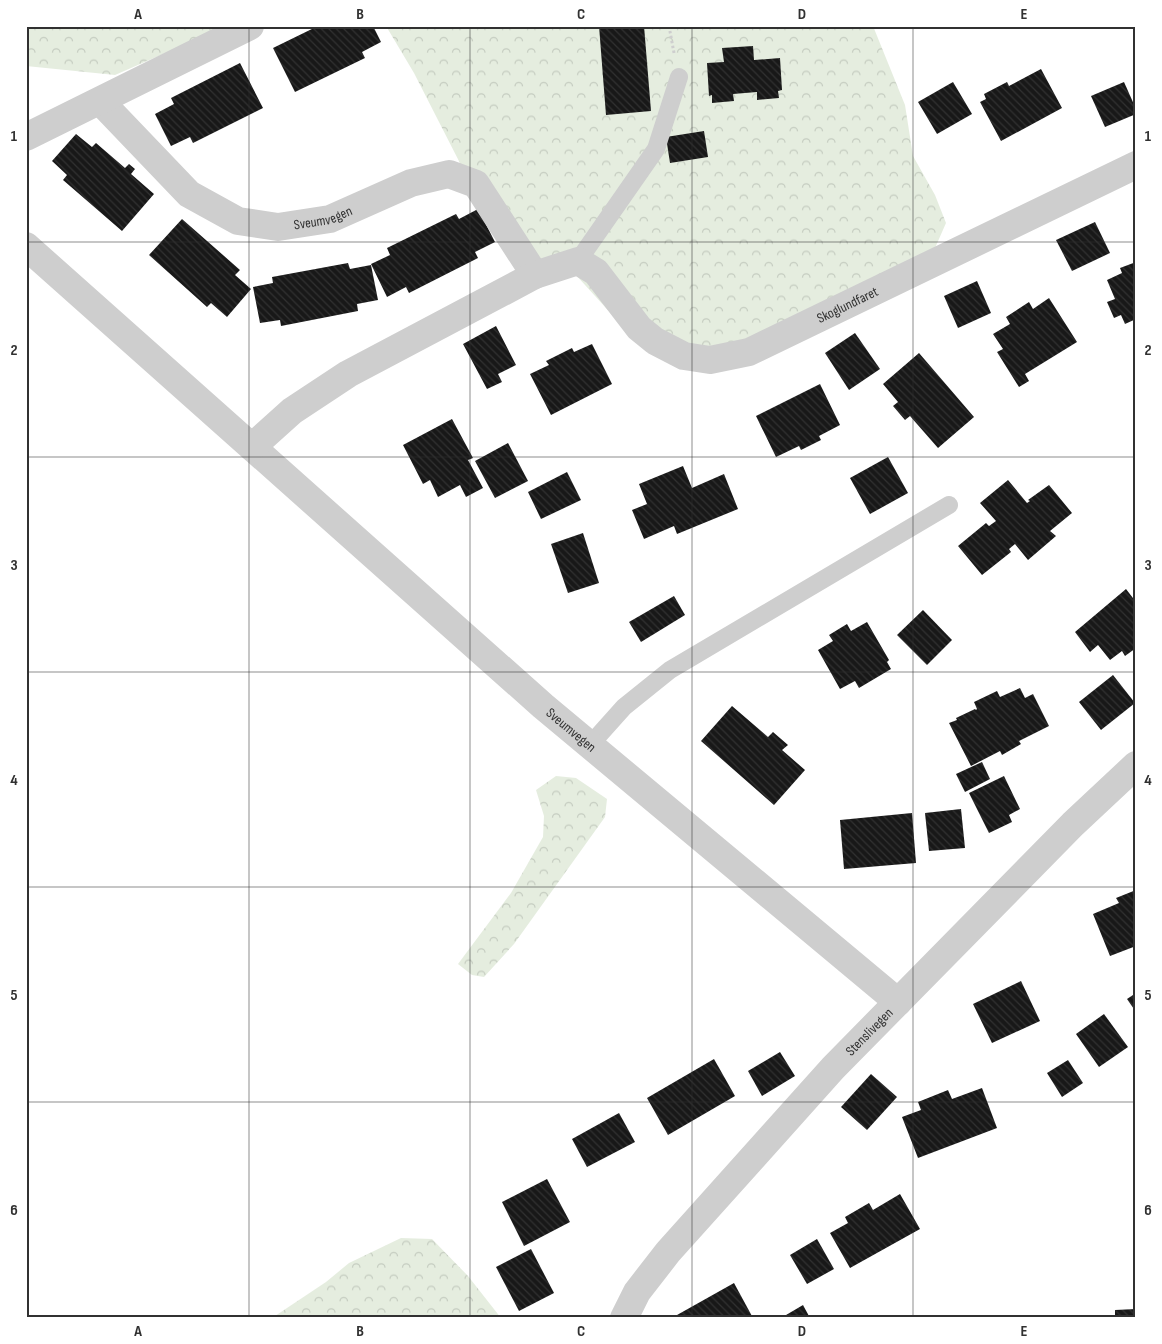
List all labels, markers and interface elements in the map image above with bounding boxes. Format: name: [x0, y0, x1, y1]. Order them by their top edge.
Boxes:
text: A: [133, 5, 142, 24]
text: B: [356, 5, 364, 24]
text: C: [577, 5, 585, 24]
text: D: [798, 5, 806, 24]
text: E: [1021, 5, 1028, 24]
text: 1: [11, 127, 18, 146]
text: 1: [1145, 127, 1152, 146]
street label: Sveumvegen: [293, 202, 355, 233]
street label: Skoglundfaret: [814, 283, 881, 327]
text: 2: [10, 341, 18, 360]
text: 2: [1144, 341, 1152, 360]
text: 3: [10, 556, 18, 575]
text: 3: [1144, 556, 1152, 575]
street label: Sveumvegen: [543, 704, 600, 756]
text: 4: [10, 771, 18, 790]
text: 4: [1144, 771, 1152, 790]
text: 5: [10, 986, 18, 1005]
text: 5: [1144, 986, 1152, 1005]
street label: Stenslivegen: [842, 1004, 897, 1059]
text: 6: [10, 1201, 18, 1220]
text: 6: [1144, 1201, 1152, 1220]
text: A: [133, 1322, 142, 1341]
text: B: [356, 1322, 364, 1341]
text: C: [577, 1322, 585, 1341]
text: D: [798, 1322, 806, 1341]
text: E: [1021, 1322, 1028, 1341]

